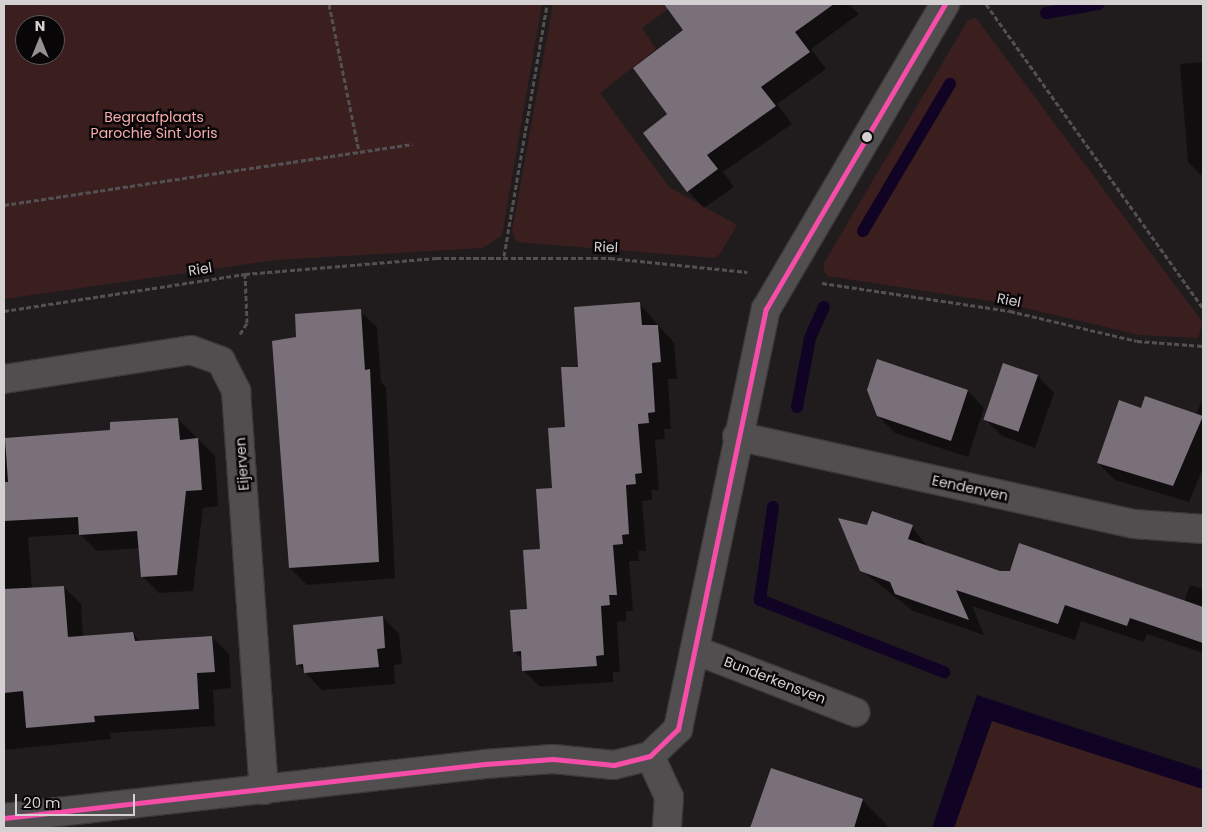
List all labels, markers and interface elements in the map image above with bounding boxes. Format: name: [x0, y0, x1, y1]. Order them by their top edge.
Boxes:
north arrow: [15, 15, 65, 65]
text: N: [35, 16, 45, 36]
park label: Begraafplaats Parochie Sint Joris: [91, 109, 217, 142]
unlabelled marker: [862, 132, 872, 142]
street label: Riel: [594, 238, 618, 256]
street label: Riel: [187, 259, 213, 279]
street label: Riel: [996, 289, 1022, 311]
street label: Eijerven: [232, 437, 252, 491]
street label: Eendenven: [930, 472, 1010, 504]
street label: Bunderkensven: [722, 653, 828, 707]
scale bar: [18, 784, 138, 816]
text: 20 m: [23, 792, 61, 813]

